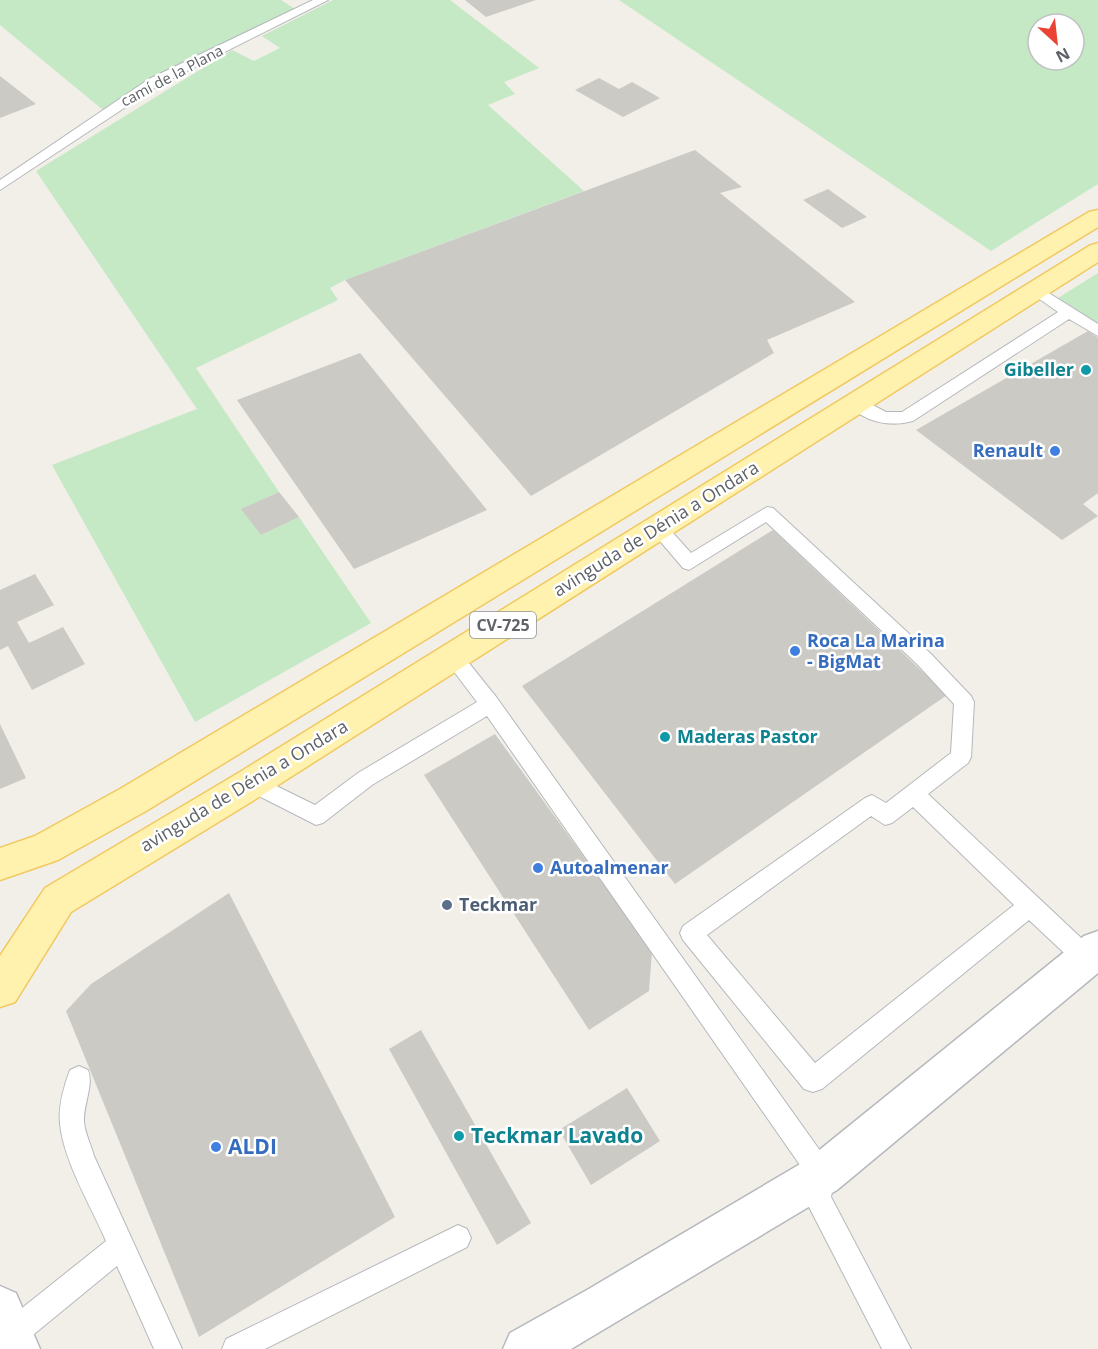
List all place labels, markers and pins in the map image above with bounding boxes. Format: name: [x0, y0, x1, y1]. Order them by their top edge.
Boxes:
place label: Gibeller: [1004, 357, 1074, 381]
marker: Gibeller: [1079, 363, 1093, 377]
place label: Renault: [973, 438, 1043, 462]
marker: Renault: [1048, 444, 1062, 458]
place label: Roca La Marina - BigMat: [807, 628, 945, 673]
marker: Roca La Marina - BigMat: [788, 644, 802, 658]
place label: Maderas Pastor: [677, 724, 818, 748]
marker: Maderas Pastor: [658, 730, 672, 744]
place label: Autoalmenar: [550, 855, 669, 879]
marker: Autoalmenar: [531, 861, 545, 875]
place label: Teckmar: [459, 892, 537, 916]
marker: Teckmar: [440, 898, 454, 912]
place label: Teckmar Lavado: [471, 1121, 643, 1149]
marker: Teckmar Lavado: [452, 1129, 466, 1143]
place label: ALDI: [228, 1132, 277, 1160]
marker: ALDI: [209, 1140, 223, 1154]

